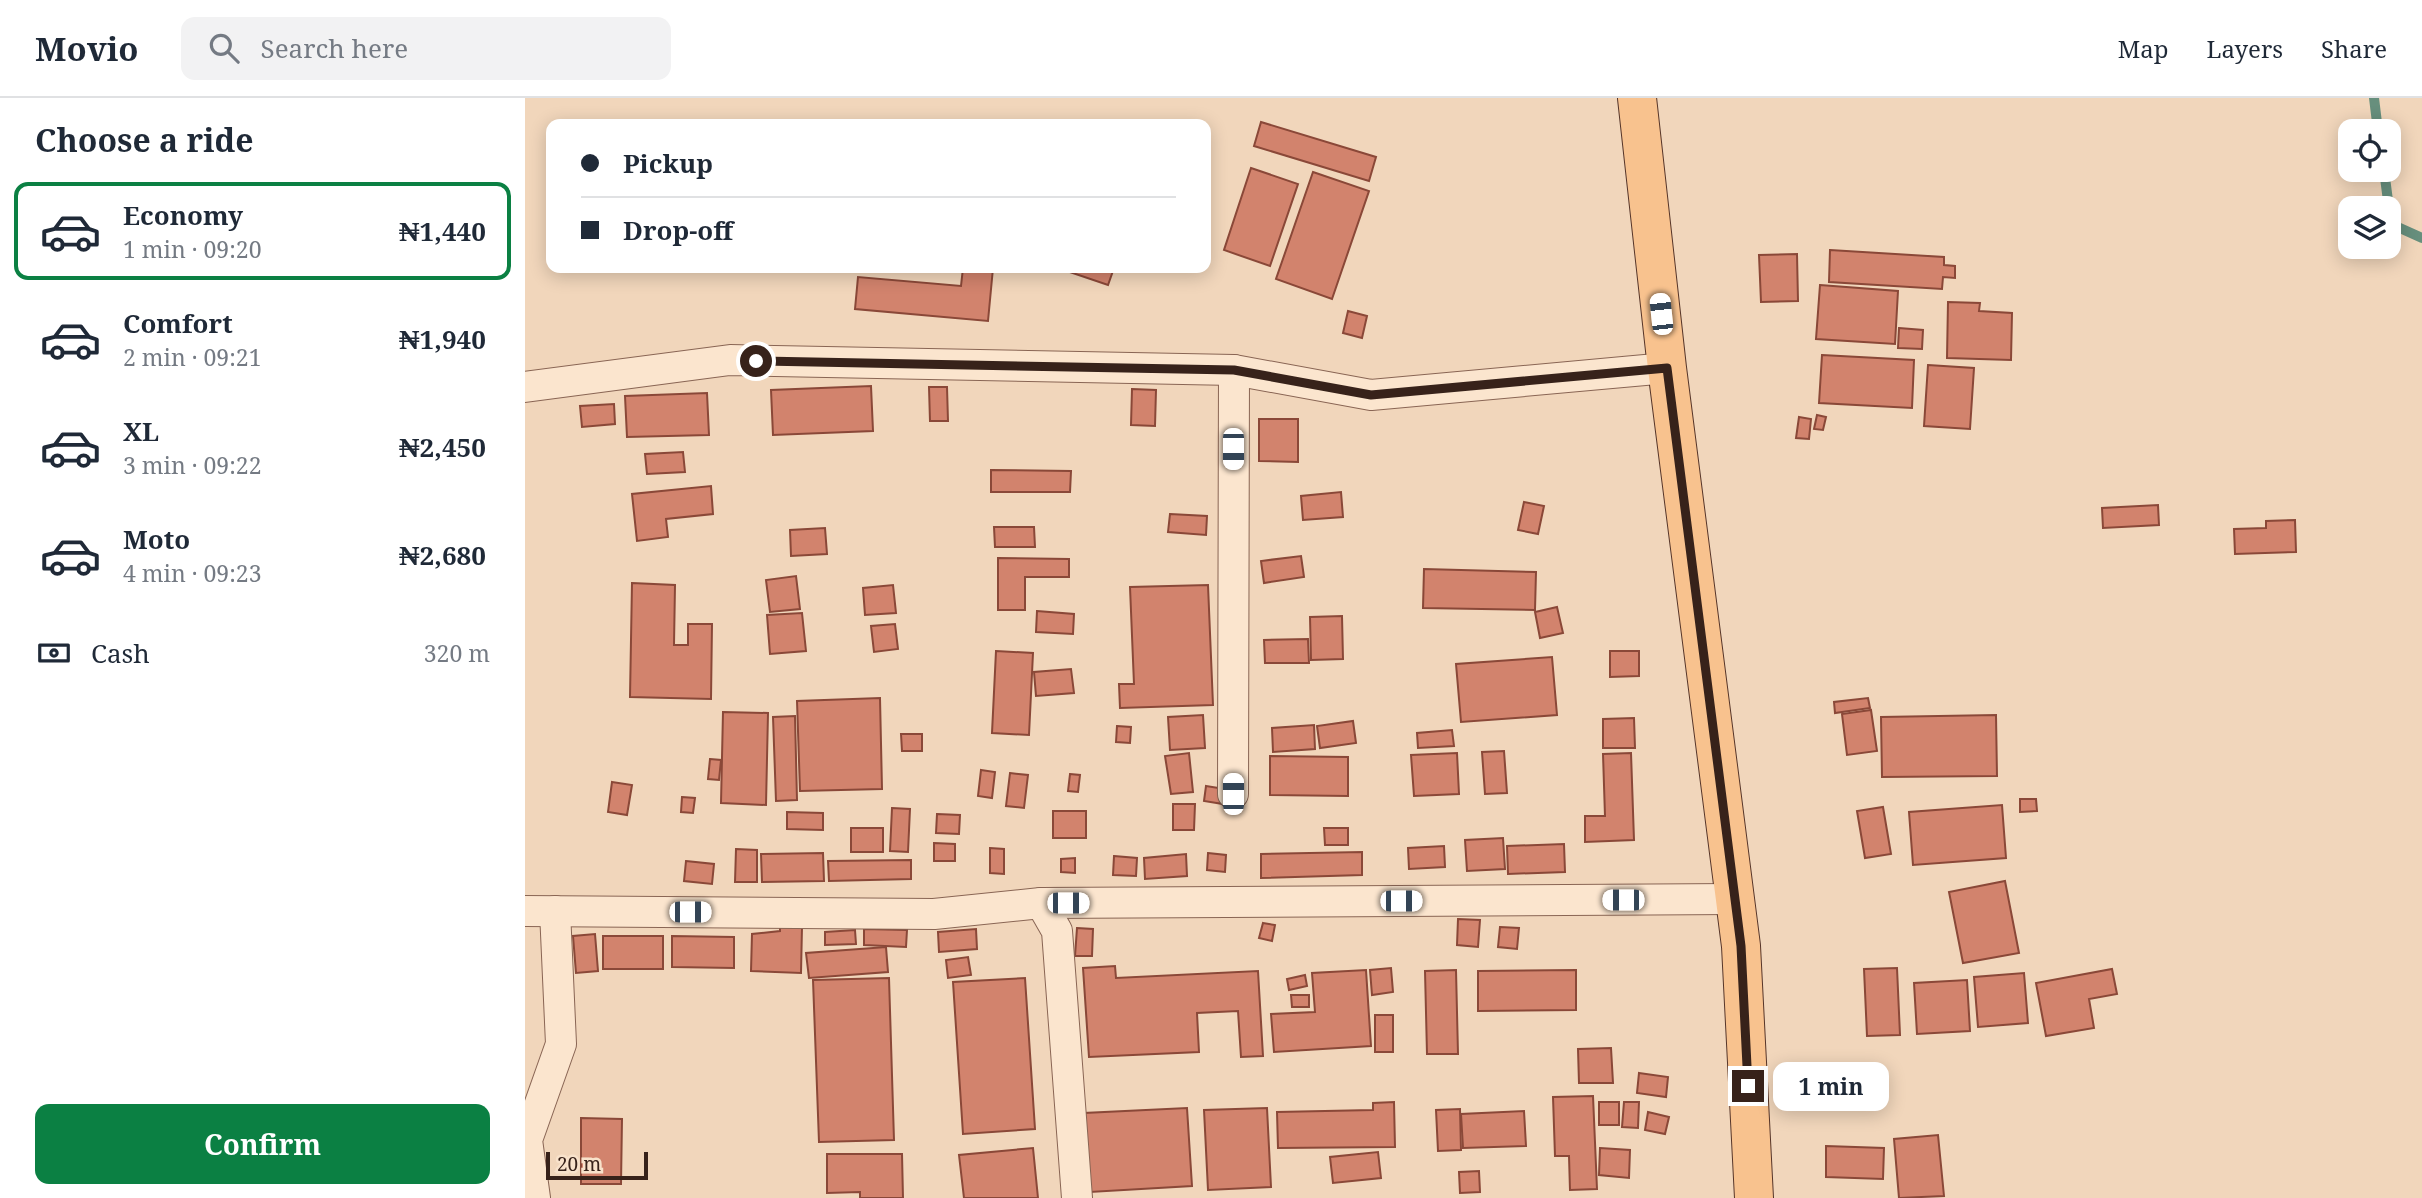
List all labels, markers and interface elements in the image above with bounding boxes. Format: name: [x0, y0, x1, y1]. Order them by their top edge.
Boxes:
search box: [181, 17, 671, 80]
text: Movio: [35, 26, 139, 71]
icon: search: [205, 29, 243, 67]
text: Search here: [261, 30, 408, 66]
text: Map: [2118, 32, 2169, 65]
text: Layers: [2207, 32, 2283, 65]
text: Share: [2321, 32, 2387, 65]
text: Choose a ride: [35, 118, 254, 161]
map controls: [2338, 119, 2401, 259]
button: locate: [2338, 119, 2401, 182]
text: Pickup: [623, 145, 713, 181]
button: layers: [2338, 196, 2401, 259]
text: Economy: [123, 197, 243, 233]
icon: car: [39, 200, 102, 263]
text: Drop-off: [623, 212, 733, 248]
text: ₦1,440: [399, 213, 486, 249]
text: 1 min · 09:20: [123, 233, 261, 265]
car: [1649, 292, 1674, 336]
text: Comfort: [123, 305, 233, 341]
icon: car: [39, 308, 102, 371]
text: ₦1,940: [399, 321, 486, 357]
text: 2 min · 09:21: [123, 341, 261, 373]
route start: [740, 345, 772, 377]
text: XL: [123, 413, 159, 449]
icon: car: [39, 416, 102, 479]
car: [1223, 428, 1244, 470]
text: ₦2,450: [399, 429, 486, 465]
text: 3 min · 09:22: [123, 449, 261, 481]
text: Moto: [123, 521, 190, 557]
icon: car: [39, 524, 102, 587]
text: ₦2,680: [399, 537, 486, 573]
text: 4 min · 09:23: [123, 557, 261, 589]
icon: cash: [35, 634, 73, 672]
text: Cash: [91, 635, 150, 671]
text: 320 m: [424, 637, 490, 669]
car: [1223, 773, 1244, 815]
car: [1603, 890, 1645, 911]
car: [1381, 891, 1423, 912]
car: [1048, 893, 1090, 914]
car: [670, 902, 712, 923]
callout: 1 min: [1773, 1062, 1888, 1110]
route end: [1732, 1070, 1764, 1102]
text: 1 min: [1798, 1070, 1864, 1102]
button: Confirm: [35, 1104, 490, 1184]
scale bar: [546, 1149, 647, 1181]
text: 20 m: [557, 1151, 601, 1177]

